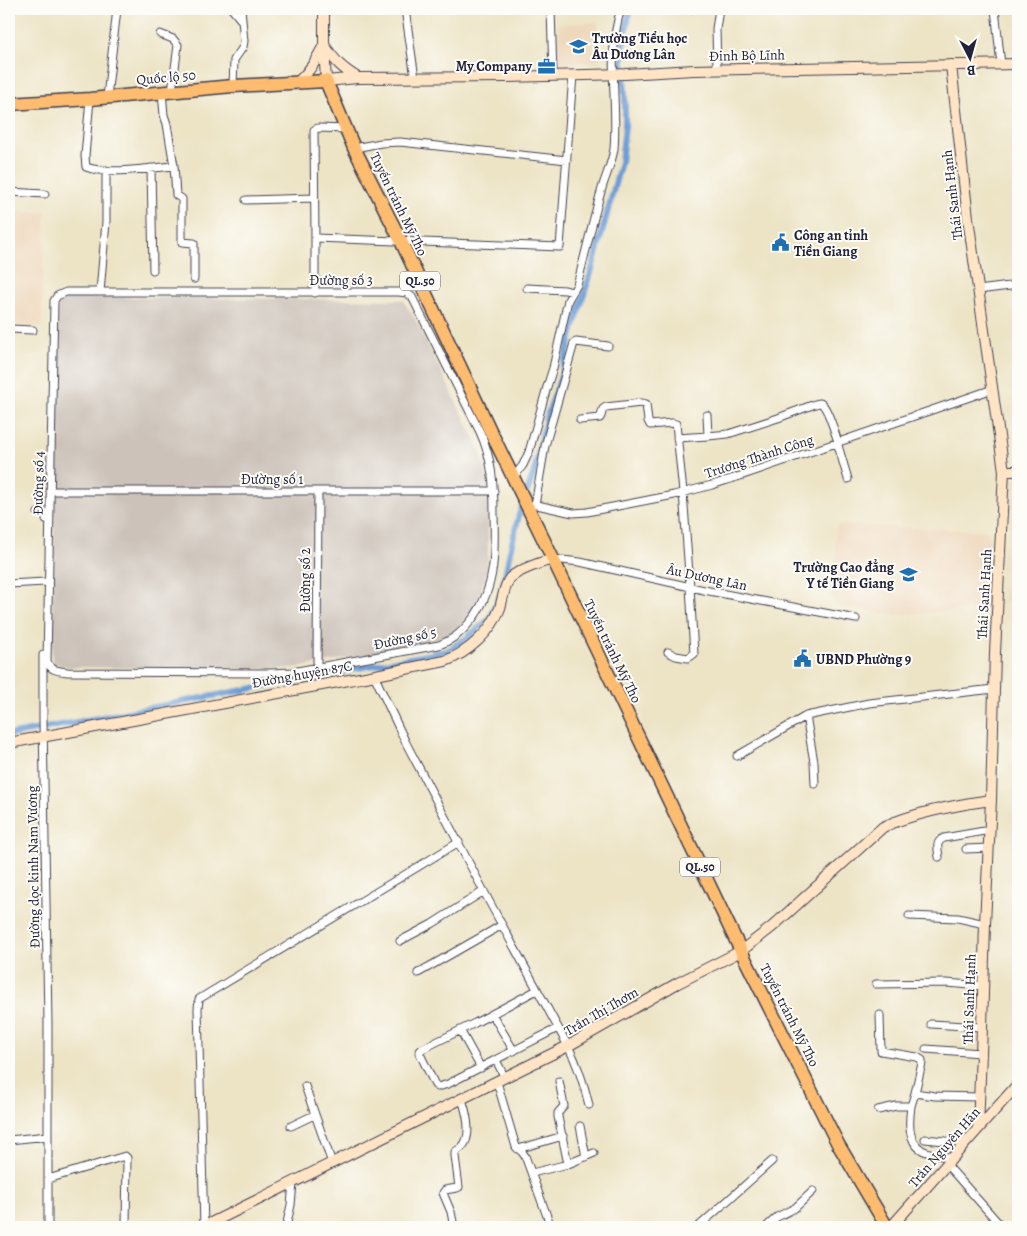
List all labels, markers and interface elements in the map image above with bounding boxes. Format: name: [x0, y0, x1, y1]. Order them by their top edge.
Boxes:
place label: Trường Tiểu học Âu Dương Lân: [591, 29, 687, 64]
north arrow: [944, 32, 994, 82]
school or university icon: Trường Tiểu học Âu Dương Lân: [568, 36, 588, 56]
street label: Đinh Bộ Lĩnh: [709, 45, 786, 66]
office icon: My Company: [536, 56, 556, 76]
place label: My Company: [456, 57, 532, 76]
text: B: [966, 61, 977, 80]
street label: Quốc lộ 50: [136, 65, 197, 90]
street label: Thái Sanh Hạnh: [937, 148, 967, 241]
street label: Tuyến tránh Mỹ Tho: [365, 149, 432, 259]
place label: Công an tỉnh Tiền Giang: [794, 226, 869, 261]
public building icon: Công an tỉnh Tiền Giang: [770, 233, 790, 253]
street label: Đường số 3: [309, 271, 373, 290]
road number: QL.50: [400, 272, 440, 290]
street label: Trương Thành Công: [702, 430, 816, 483]
street label: Đường số 4: [28, 451, 49, 515]
street label: Đường số 1: [241, 470, 303, 489]
street label: Đường số 2: [296, 547, 315, 612]
street label: Thái Sanh Hạnh: [973, 548, 996, 640]
place label: Trường Cao đẳng Y tế Tiền Giang: [793, 558, 895, 593]
street label: Âu Dương Lân: [664, 559, 749, 595]
school or university icon: Trường Cao đẳng Y tế Tiền Giang: [898, 565, 918, 585]
street label: Tuyến tránh Mỹ Tho: [579, 596, 646, 706]
street label: Đường số 5: [372, 623, 438, 654]
public building icon: UBND Phường 9: [792, 649, 812, 669]
place label: UBND Phường 9: [816, 650, 912, 669]
street label: Đường huyện 87C: [250, 656, 354, 693]
street label: Đường dọc kinh Nam Vương: [23, 785, 44, 949]
road number: QL.50: [680, 858, 720, 876]
street label: Thái Sanh Hạnh: [958, 953, 981, 1045]
street label: Tuyến tránh Mỹ Tho: [755, 960, 824, 1070]
street label: Trần Thị Thơm: [561, 982, 642, 1040]
street label: Trần Nguyên Hãn: [904, 1103, 985, 1192]

